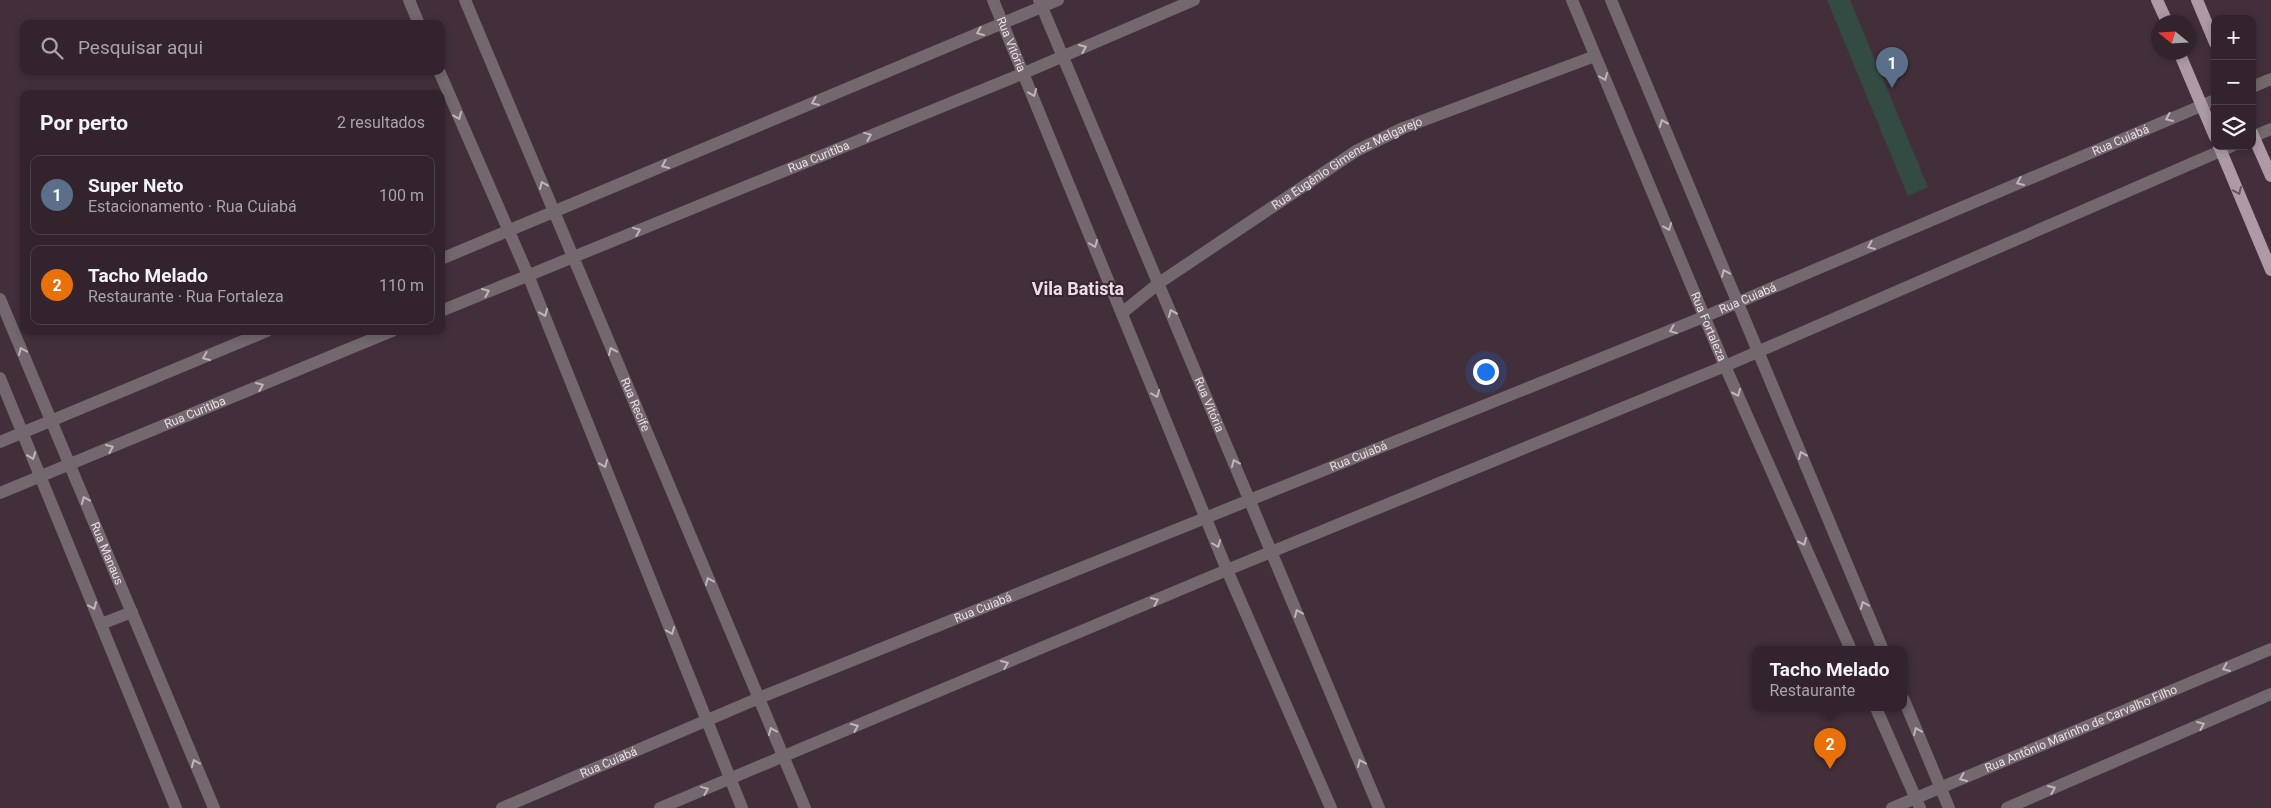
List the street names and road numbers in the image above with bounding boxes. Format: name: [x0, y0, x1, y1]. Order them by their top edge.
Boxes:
street label: Rua Vitória: [994, 15, 1029, 74]
street label: Rua Eugênio Gimenez Melgarejo: [1269, 114, 1424, 212]
street label: Rua Cuiabá: [2090, 122, 2151, 158]
street label: Rua Curitiba: [786, 138, 852, 176]
street label: Rua Cuiabá: [1717, 280, 1778, 317]
street label: Rua Fortaleza: [1688, 290, 1729, 363]
street label: Rua Vitória: [1192, 375, 1227, 434]
street label: Rua Recife: [618, 376, 653, 434]
street label: Rua Curitiba: [162, 394, 228, 431]
street label: Rua Cuiabá: [1328, 438, 1389, 474]
street label: Rua Manaus: [88, 520, 126, 587]
street label: Rua Cuiabá: [952, 590, 1014, 626]
street label: Rua Antônio Marinho de Carvalho Filho: [1983, 682, 2180, 775]
street label: Rua Cuiabá: [578, 744, 639, 781]

